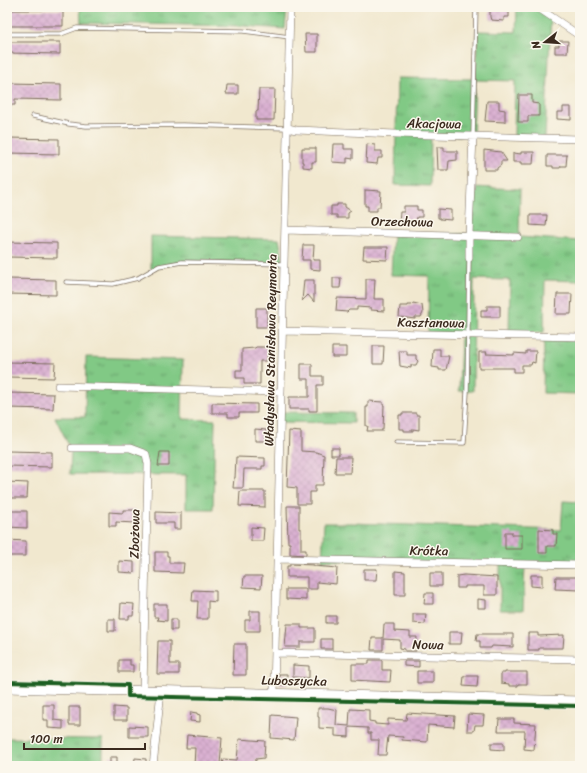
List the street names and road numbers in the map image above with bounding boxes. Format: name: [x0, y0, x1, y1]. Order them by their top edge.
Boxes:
street label: Akacjowa: [406, 112, 462, 135]
street label: Orzechowa: [371, 209, 434, 234]
street label: Władysława Stanisława Reymonta: [257, 253, 284, 446]
street label: Kasztanowa: [397, 310, 465, 335]
street label: Zbożowa: [123, 508, 146, 559]
street label: Krótka: [409, 539, 449, 562]
street label: Nowa: [412, 633, 444, 656]
street label: Luboszycka: [261, 668, 327, 693]

